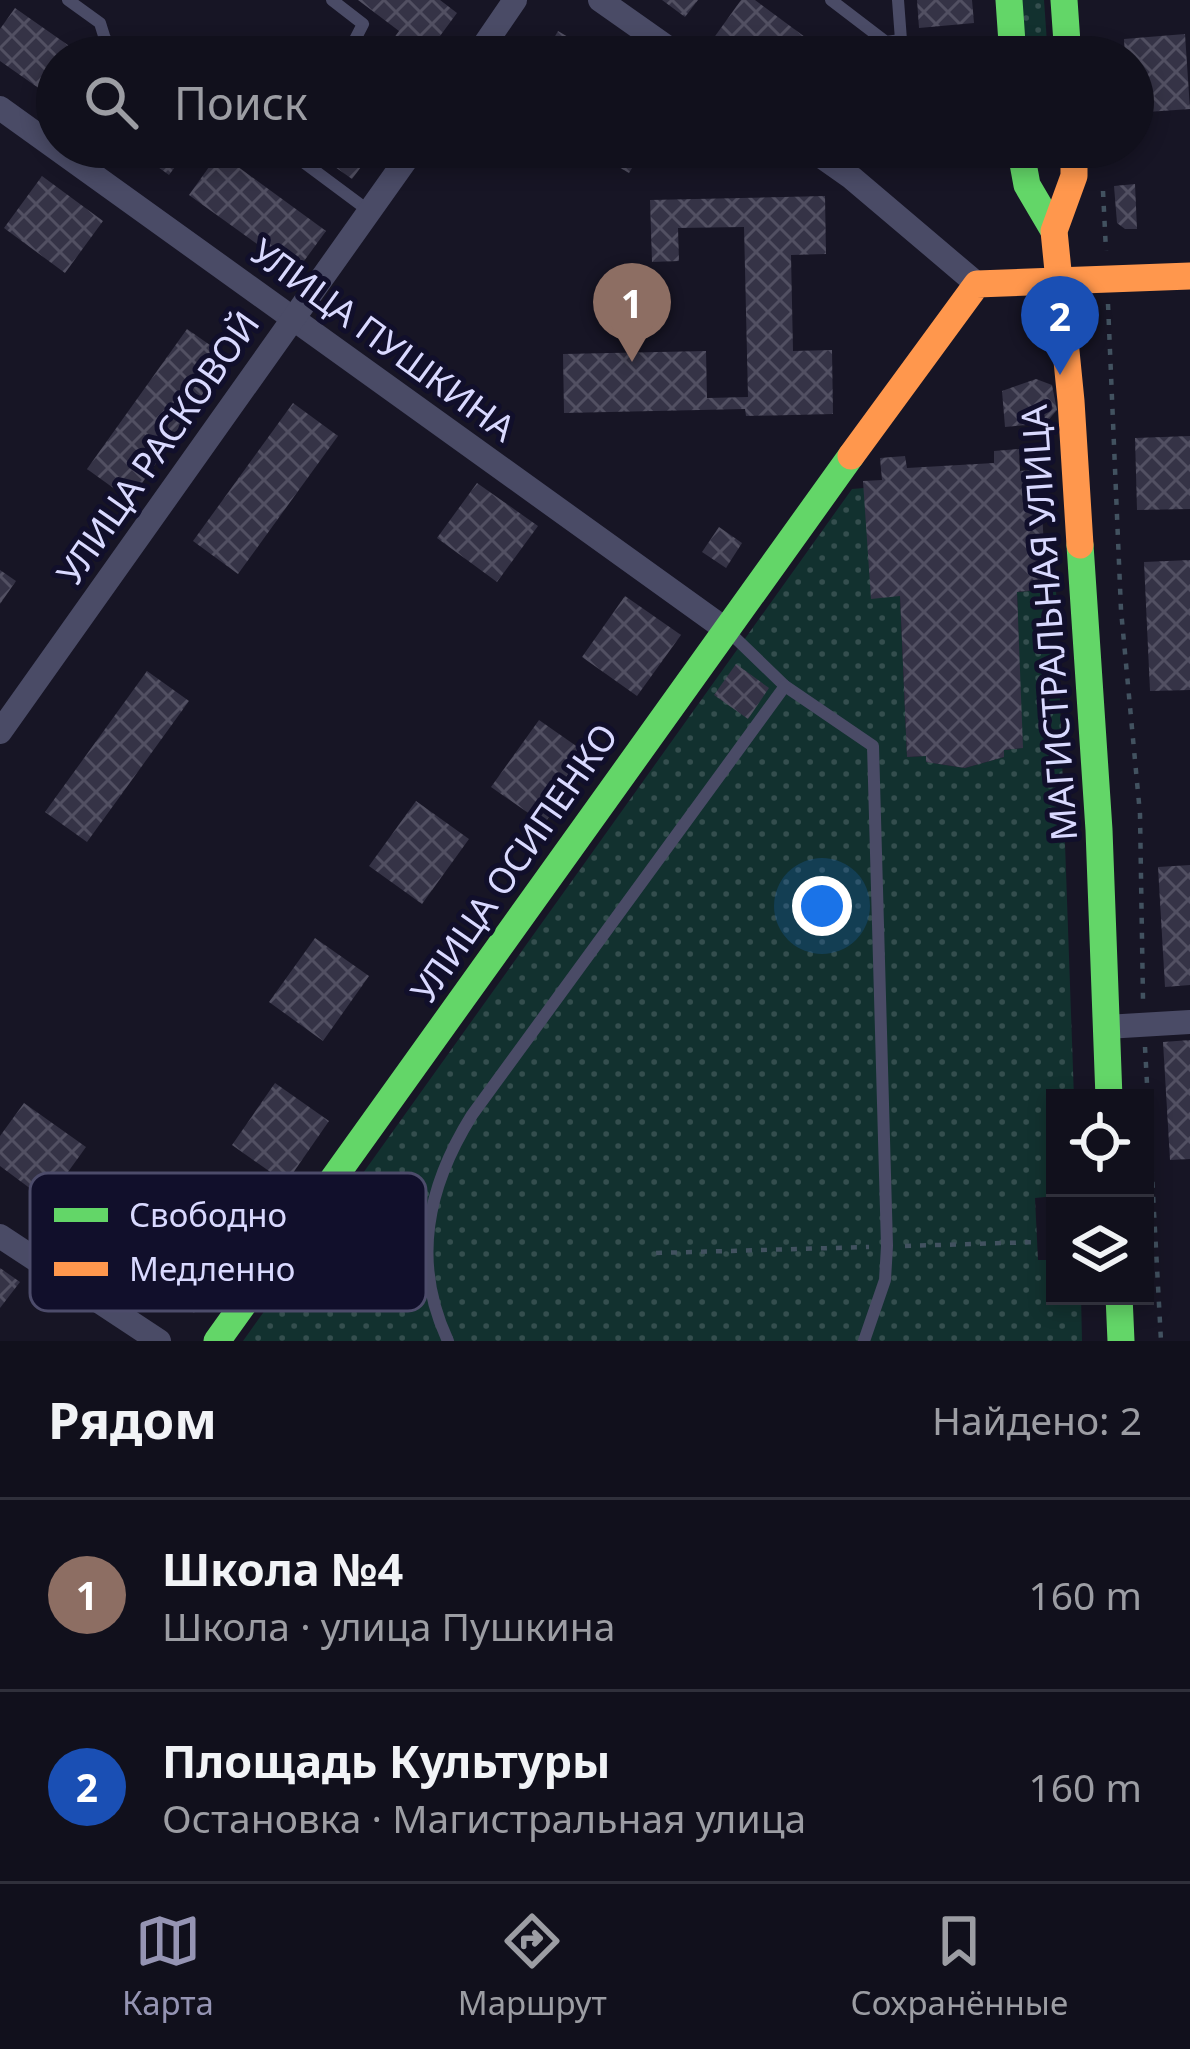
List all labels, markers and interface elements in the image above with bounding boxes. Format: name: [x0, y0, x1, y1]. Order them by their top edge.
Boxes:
search box: [36, 36, 1154, 168]
icon: search: [78, 69, 144, 135]
text: Поиск: [174, 72, 308, 133]
street label: УЛИЦА ПУШКИНА: [241, 227, 525, 452]
pin: 1: [593, 263, 671, 362]
pin: 2: [1021, 276, 1099, 375]
street label: УЛИЦА РАСКОВОЙ: [45, 301, 270, 594]
street label: МАГИСТРАЛЬНАЯ УЛИЦА: [1009, 403, 1088, 843]
street label: УЛИЦА ОСИПЕНКО: [399, 713, 628, 1012]
your location: [792, 876, 852, 936]
map controls: [1046, 1089, 1154, 1305]
button: locate: [1046, 1089, 1154, 1197]
legend: [30, 1173, 426, 1311]
text: Свободно: [129, 1192, 287, 1237]
button: layers: [1046, 1197, 1154, 1305]
text: Медленно: [129, 1246, 295, 1291]
text: Рядом: [48, 1384, 217, 1454]
text: Найдено: 2: [932, 1393, 1142, 1446]
text: Школа №4: [162, 1538, 403, 1599]
text: 1: [76, 1568, 98, 1621]
text: 160 m: [1028, 1568, 1142, 1621]
text: Школа · улица Пушкина: [162, 1599, 615, 1652]
text: Площадь Культуры: [162, 1730, 611, 1791]
text: 2: [76, 1760, 98, 1813]
text: 160 m: [1028, 1760, 1142, 1813]
text: Остановка · Магистральная улица: [162, 1791, 806, 1844]
tab: Карта: [122, 1908, 214, 2025]
tab: Маршрут: [458, 1908, 607, 2025]
tab: Сохранённые: [851, 1908, 1068, 2025]

